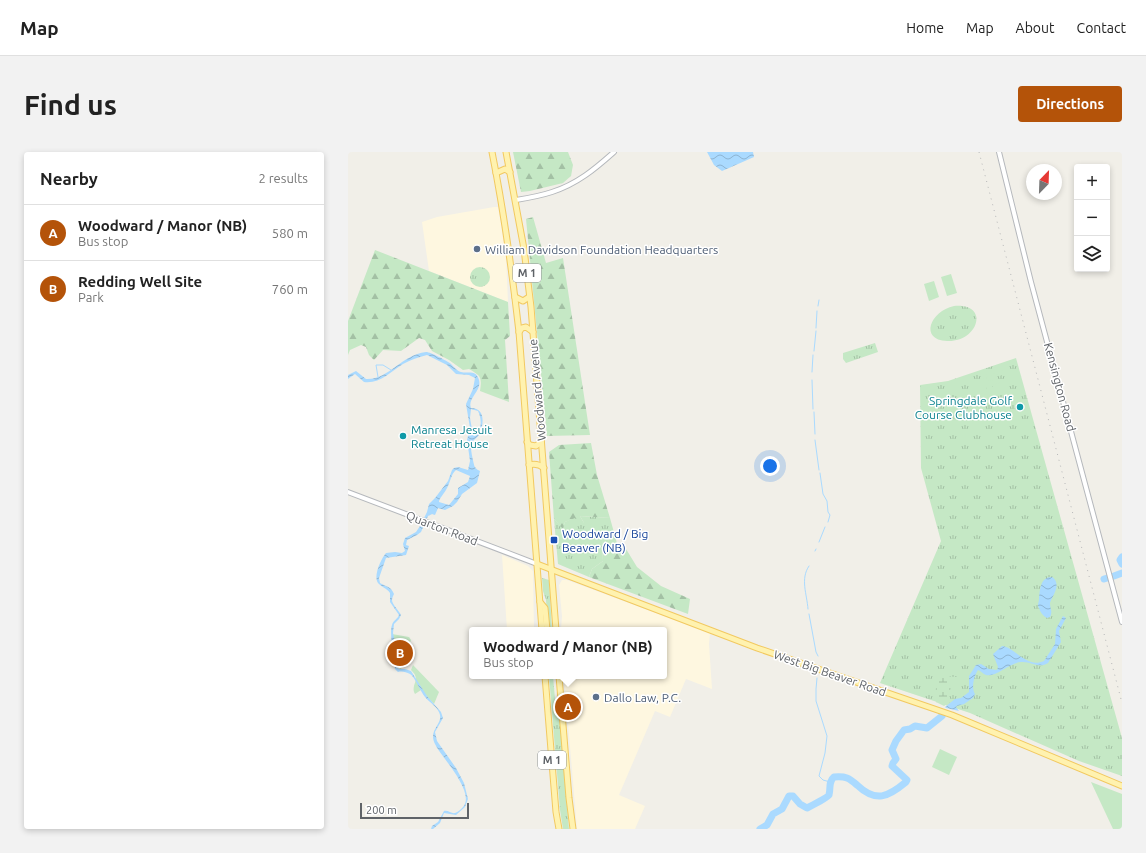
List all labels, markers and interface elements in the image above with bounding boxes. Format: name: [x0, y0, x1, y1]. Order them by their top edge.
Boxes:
text: Map: [20, 17, 59, 39]
text: Home: [906, 20, 944, 36]
text: Map: [966, 20, 994, 36]
text: About: [1016, 20, 1055, 36]
text: Contact: [1077, 20, 1126, 36]
button: Directions: [1018, 86, 1122, 122]
text: Find us: [24, 89, 117, 120]
north arrow: [1026, 164, 1062, 200]
map controls: [1074, 164, 1110, 272]
button: +: [1074, 164, 1110, 200]
text: Nearby: [40, 169, 98, 188]
text: 2 results: [258, 171, 308, 185]
button: −: [1074, 200, 1110, 236]
text: Woodward / Manor (NB): [78, 217, 247, 234]
text: A: [48, 226, 58, 240]
text: 580 m: [272, 226, 308, 240]
text: Bus stop: [78, 234, 128, 248]
button: layers: [1074, 236, 1110, 272]
place label: William Davidson Foundation Headquarters: [485, 243, 718, 256]
marker: William Davidson Foundation Headquarters: [472, 244, 482, 254]
road number: M 1: [513, 264, 541, 282]
text: Redding Well Site: [78, 273, 202, 290]
text: B: [49, 282, 57, 296]
text: 760 m: [272, 282, 308, 296]
text: Park: [78, 290, 104, 304]
street label: Woodward Avenue: [526, 339, 548, 441]
street label: Kensington Road: [1042, 341, 1078, 433]
place label: Springdale Golf Course Clubhouse: [915, 394, 1012, 421]
marker: Springdale Golf Course Clubhouse: [1015, 402, 1025, 412]
place label: Manresa Jesuit Retreat House: [411, 423, 492, 450]
marker: Manresa Jesuit Retreat House: [398, 431, 408, 441]
your location: [760, 456, 780, 476]
street label: Quarton Road: [404, 508, 480, 548]
place label: Woodward / Big Beaver (NB): [562, 527, 648, 555]
marker: Woodward / Big Beaver (NB): [549, 535, 559, 545]
popup: [469, 627, 667, 679]
pin: B: [387, 638, 413, 668]
text: Woodward / Manor (NB): [483, 638, 653, 655]
street label: West Big Beaver Road: [772, 648, 888, 698]
text: Bus stop: [483, 655, 534, 669]
place label: Dallo Law, P.C.: [604, 691, 681, 704]
pin: A: [555, 692, 581, 722]
marker: Dallo Law, P.C.: [591, 692, 601, 702]
road number: M 1: [538, 751, 566, 769]
scale bar: [360, 801, 469, 820]
text: 200 m: [366, 804, 397, 816]

